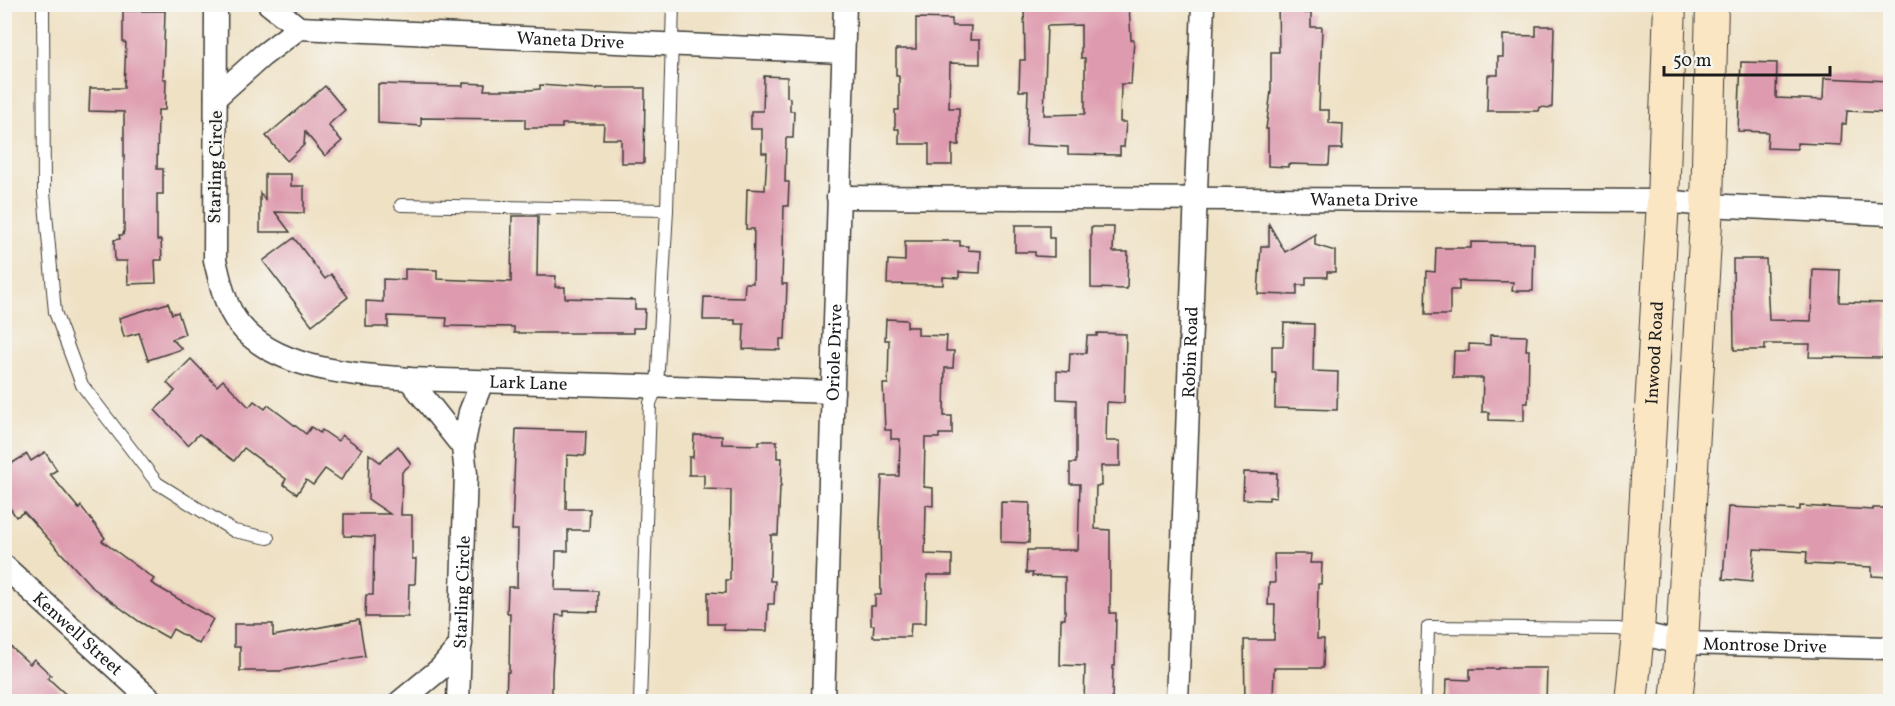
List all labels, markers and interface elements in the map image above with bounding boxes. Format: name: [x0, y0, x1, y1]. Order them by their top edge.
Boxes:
street label: Waneta Drive: [516, 27, 625, 56]
scale bar: [1664, 39, 1830, 77]
text: 50 m: [1673, 49, 1712, 74]
street label: Starling Circle: [203, 110, 230, 224]
street label: Waneta Drive: [1310, 188, 1418, 214]
street label: Inwood Road: [1640, 300, 1671, 405]
street label: Oriole Drive: [822, 303, 850, 401]
street label: Robin Road: [1177, 306, 1206, 399]
street label: Lark Lane: [489, 370, 568, 398]
street label: Starling Circle: [449, 535, 478, 649]
street label: Kenwell Street: [26, 587, 127, 682]
street label: Montrose Drive: [1703, 633, 1827, 660]

